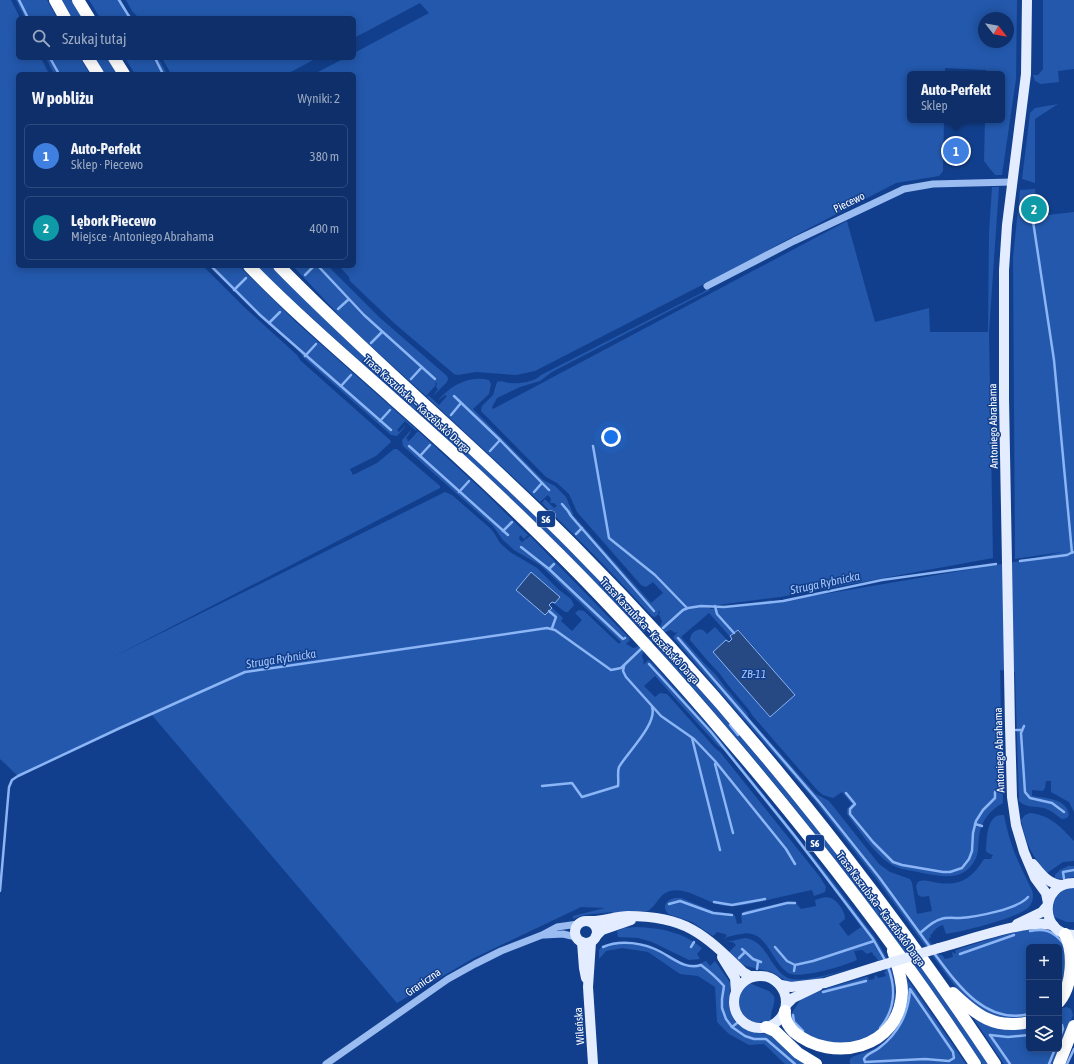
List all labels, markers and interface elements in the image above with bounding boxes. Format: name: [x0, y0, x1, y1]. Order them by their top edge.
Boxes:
north arrow: [978, 12, 1014, 48]
search box: [16, 16, 356, 60]
icon: search: [30, 27, 52, 49]
text: Szukaj tutaj: [62, 30, 126, 47]
popup: [907, 71, 1005, 123]
text: Auto-Perfekt: [921, 81, 991, 98]
text: W pobliżu: [32, 88, 94, 108]
text: Wyniki: 2: [297, 91, 340, 106]
text: Sklep: [921, 98, 948, 113]
pin: 1: [943, 136, 969, 166]
text: Auto-Perfekt: [71, 140, 141, 157]
text: 1: [43, 149, 49, 164]
text: 380 m: [310, 149, 339, 164]
text: Sklep · Piecewo: [71, 157, 143, 172]
street label: Piecewo: [831, 189, 867, 215]
pin: 2: [1021, 194, 1047, 224]
text: Lębork Piecewo: [71, 212, 156, 229]
text: 2: [43, 221, 49, 236]
text: 400 m: [310, 221, 339, 236]
text: Miejsce · Antoniego Abrahama: [71, 229, 214, 244]
street label: Trasa Kaszubska – Kaszëbskô Darga: [361, 353, 473, 455]
street label: Antoniego Abrahama: [986, 383, 1000, 469]
your location: [601, 427, 621, 447]
road number: S6: [537, 511, 555, 527]
water label: Struga Rybnicka: [788, 569, 861, 597]
street label: Trasa Kaszubska – Kaszëbskô Darga: [598, 576, 702, 686]
water label: Struga Rybnicka: [244, 646, 317, 672]
water label: ZB-11: [742, 667, 766, 681]
street label: Antoniego Abrahama: [992, 707, 1006, 793]
road number: S6: [806, 835, 824, 851]
street label: Trasa Kaszubska – Kaszëbskô Darga: [834, 850, 928, 968]
map controls: [1026, 944, 1062, 1052]
button: +: [1026, 944, 1062, 980]
street label: Graniczna: [403, 966, 443, 998]
button: −: [1026, 980, 1062, 1016]
street label: Wileńska: [572, 1007, 586, 1045]
button: layers: [1026, 1016, 1062, 1052]

